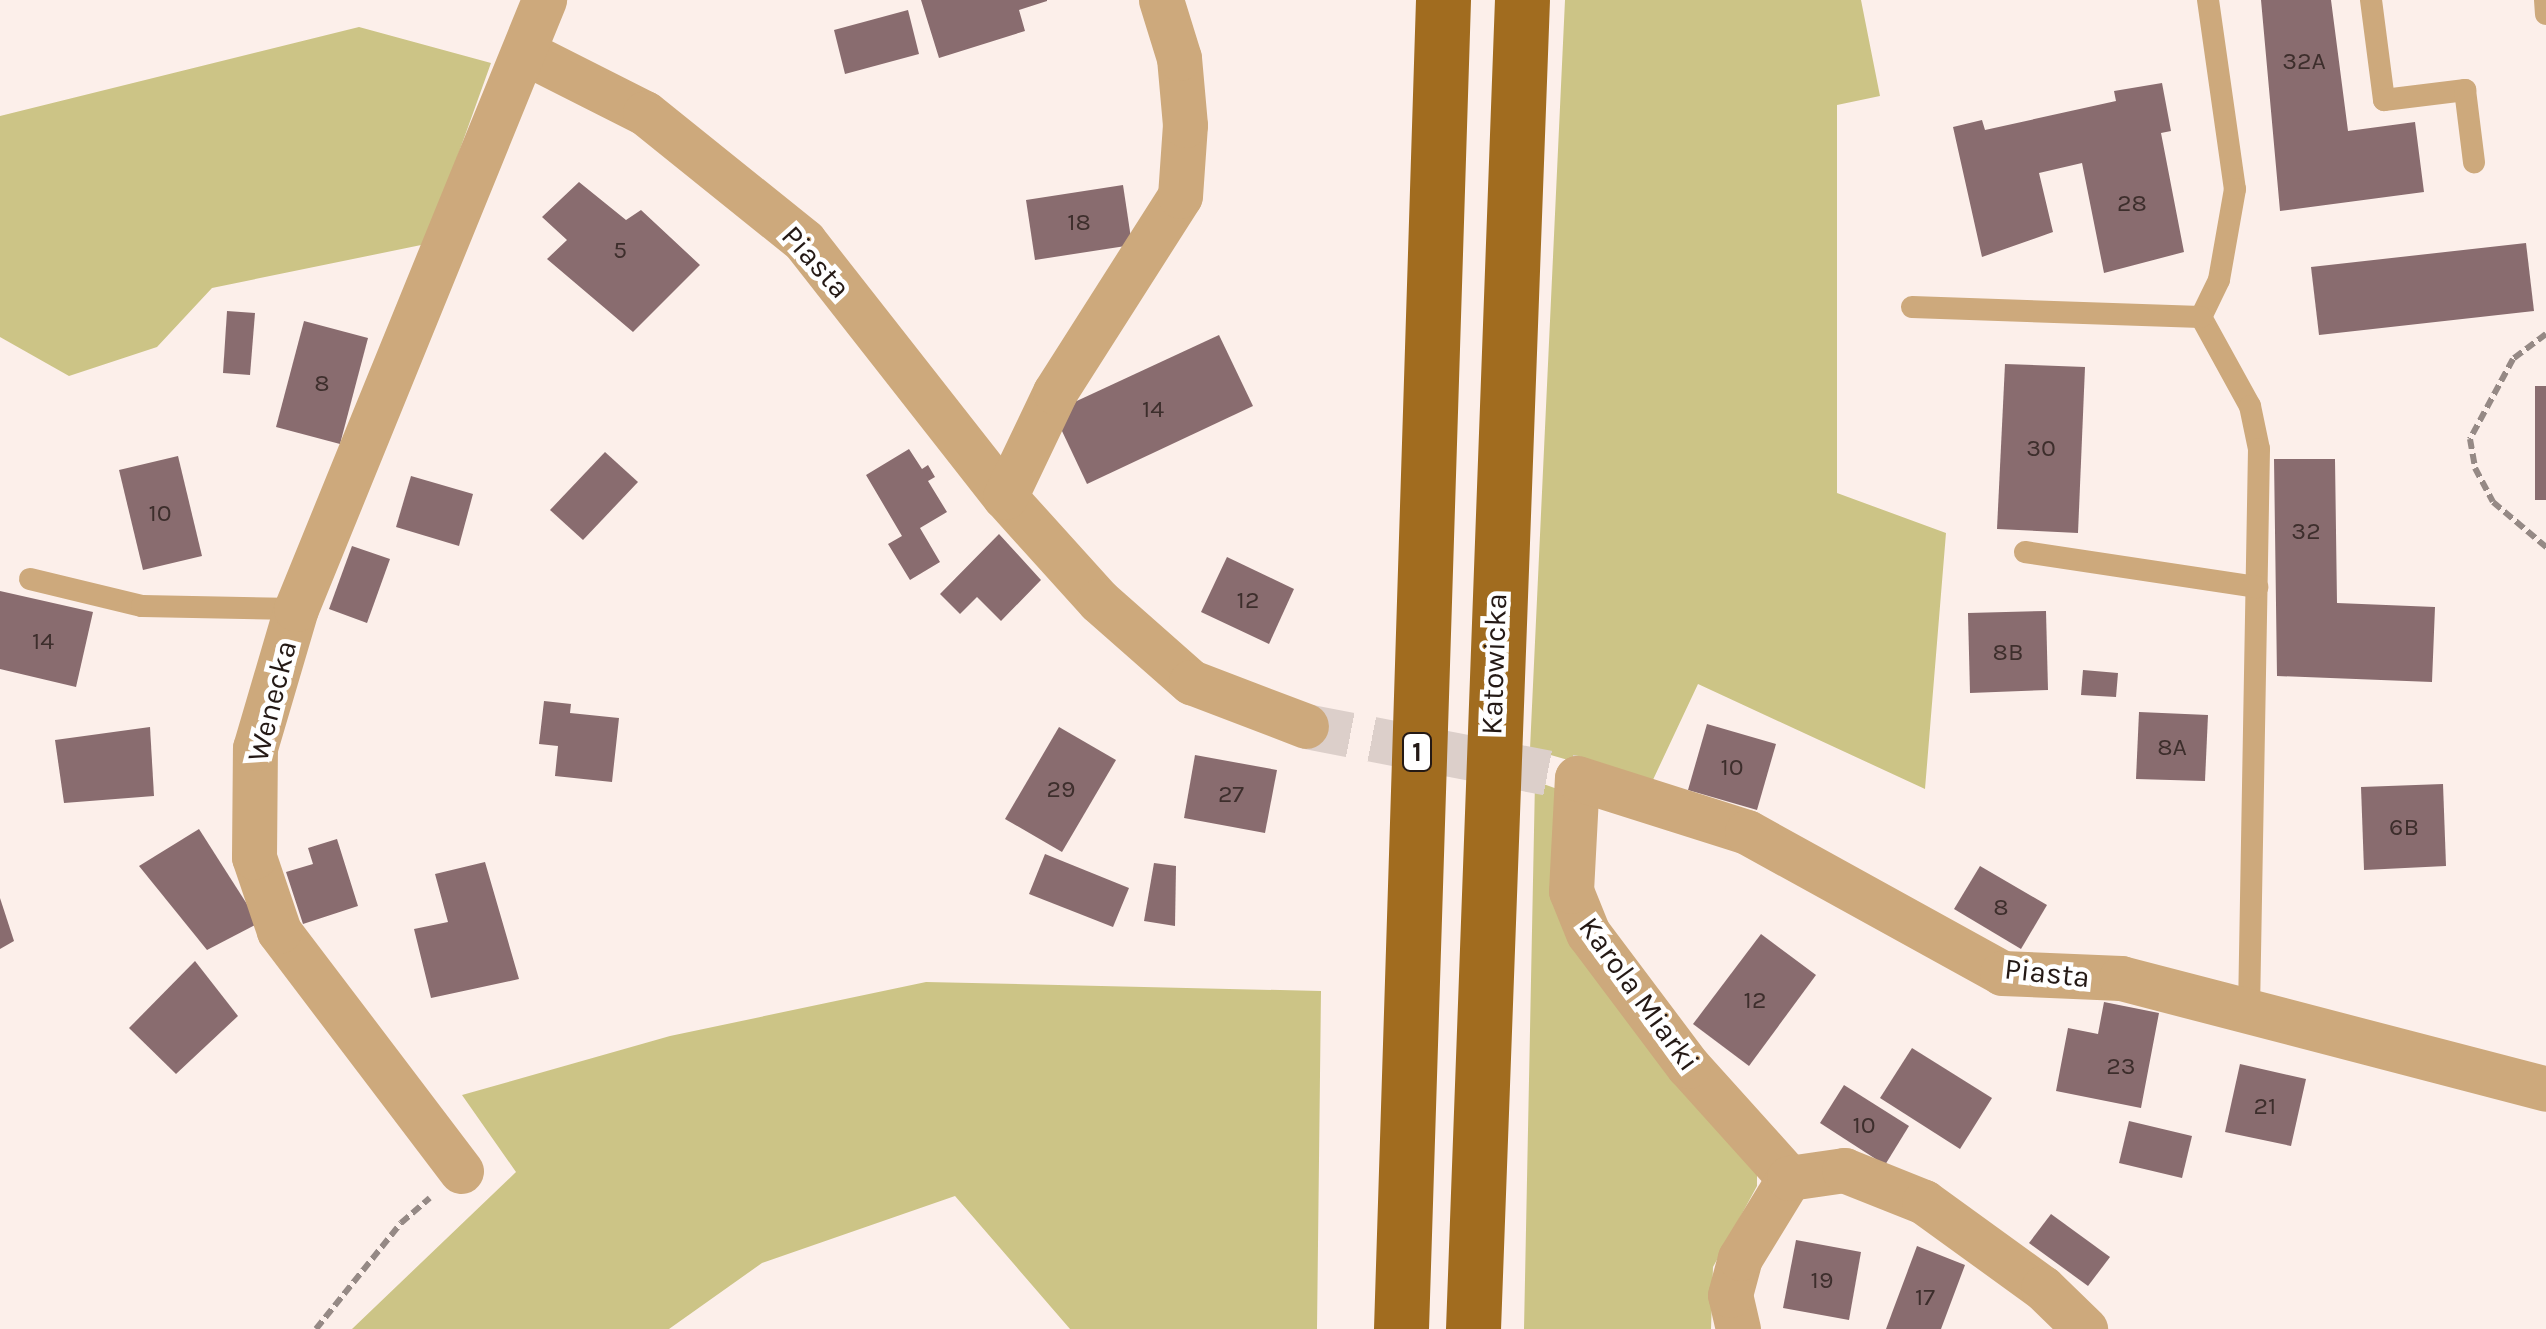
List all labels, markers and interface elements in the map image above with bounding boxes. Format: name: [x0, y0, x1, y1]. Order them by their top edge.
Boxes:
house number: 32A: [2282, 46, 2326, 76]
house number: 28: [2117, 188, 2147, 218]
house number: 18: [1067, 207, 1091, 237]
street label: Piasta: [774, 218, 858, 306]
house number: 5: [613, 235, 627, 265]
house number: 8: [314, 368, 330, 398]
house number: 14: [1142, 394, 1164, 424]
house number: 30: [2026, 433, 2056, 463]
house number: 10: [148, 498, 172, 528]
house number: 32: [2291, 516, 2321, 546]
house number: 12: [1237, 585, 1259, 615]
street label: Katowicka: [1474, 592, 1514, 736]
house number: 14: [32, 626, 54, 656]
street label: Wenecka: [240, 637, 304, 765]
house number: 8B: [1993, 637, 2023, 667]
road number: 1: [1402, 729, 1432, 775]
house number: 8A: [2157, 732, 2187, 762]
house number: 10: [1720, 752, 1744, 782]
house number: 29: [1047, 774, 1075, 804]
house number: 27: [1218, 779, 1244, 809]
house number: 6B: [2389, 812, 2419, 842]
house number: 8: [1993, 892, 2009, 922]
street label: Karola Miarki: [1571, 910, 1707, 1078]
street label: Piasta: [2003, 951, 2091, 995]
house number: 12: [1744, 985, 1766, 1015]
house number: 23: [2106, 1051, 2136, 1081]
house number: 21: [2254, 1091, 2276, 1121]
house number: 10: [1852, 1110, 1876, 1140]
house number: 19: [1811, 1265, 1833, 1295]
house number: 17: [1915, 1282, 1935, 1312]

